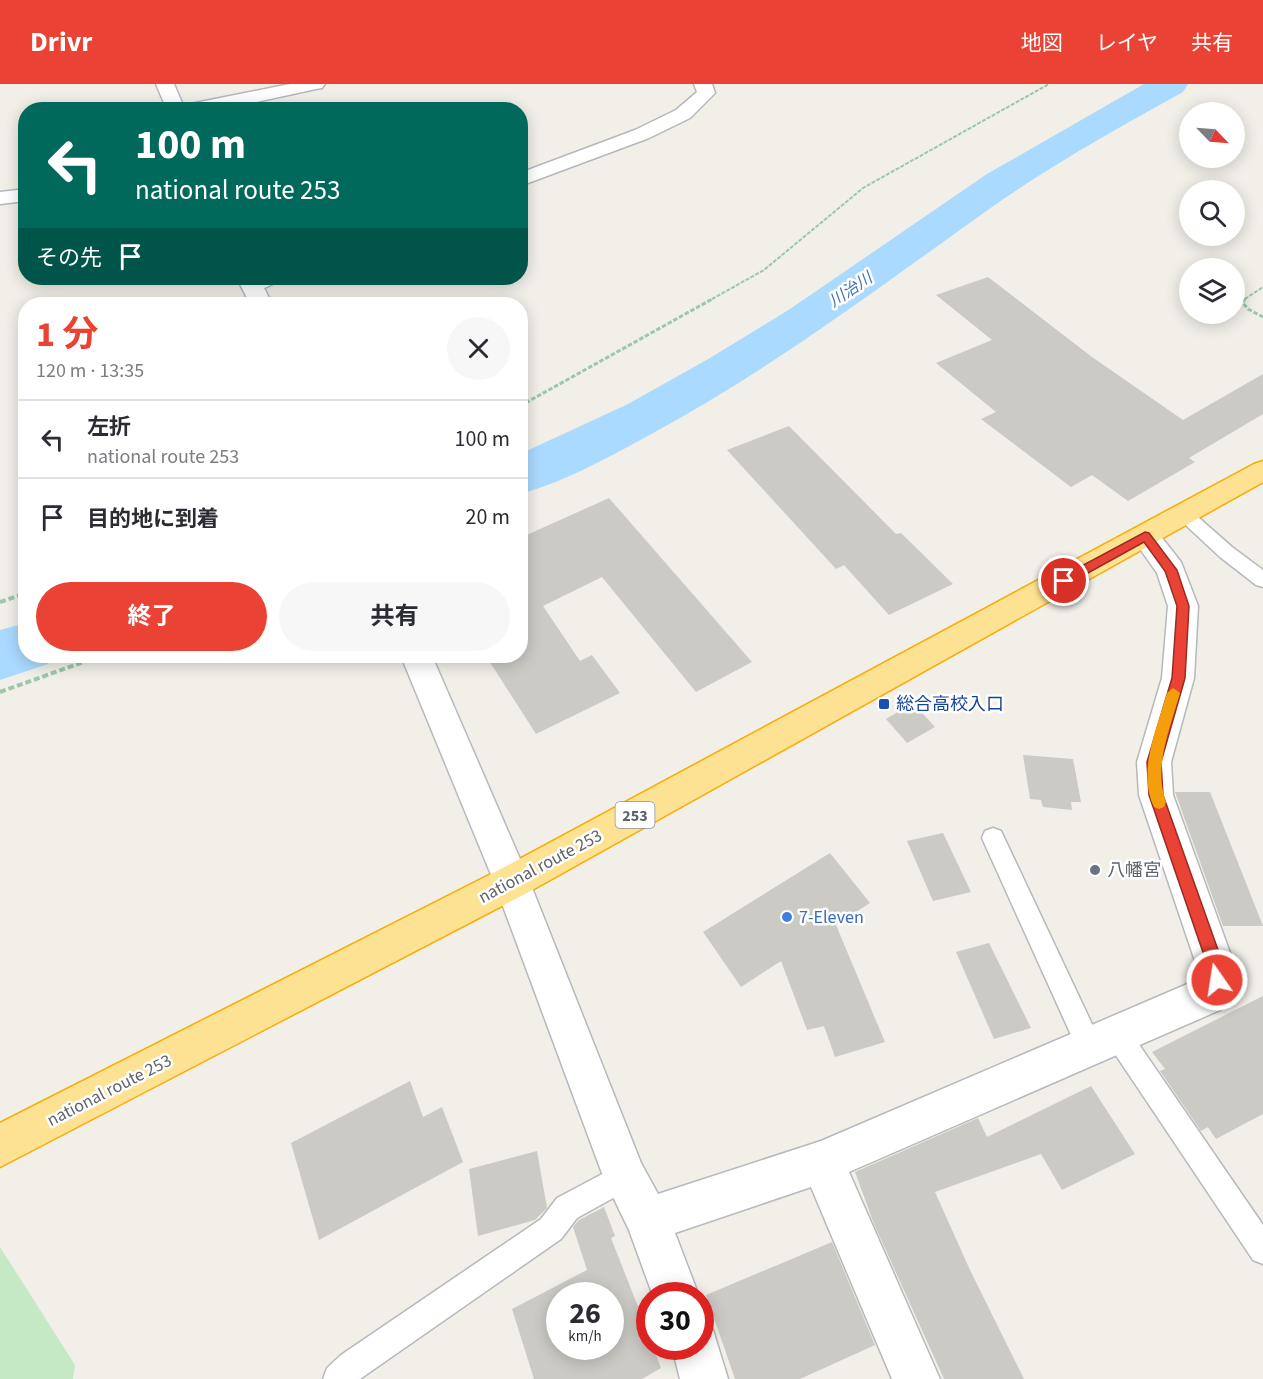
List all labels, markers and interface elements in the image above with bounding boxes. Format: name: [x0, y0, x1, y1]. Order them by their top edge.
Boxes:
text: Drivr: [30, 22, 92, 62]
text: 地図: [1021, 28, 1063, 58]
text: レイヤ: [1096, 28, 1158, 58]
text: 共有: [1191, 28, 1233, 58]
north arrow: [1179, 102, 1245, 168]
map controls: [1179, 102, 1245, 324]
text: 100 m: [135, 115, 246, 175]
icon: left: [36, 126, 114, 204]
text: national route 253: [135, 171, 340, 210]
button: search: [1179, 180, 1245, 246]
icon: arrive: [114, 240, 147, 273]
text: その先: [36, 242, 102, 274]
button: layers: [1179, 258, 1245, 324]
water label: 川治川: [825, 266, 878, 312]
text: 1 分: [36, 309, 98, 360]
button: close: [447, 317, 510, 380]
text: 120 m · 13:35: [36, 357, 144, 385]
text: 左折: [87, 411, 131, 443]
icon: left: [36, 423, 69, 456]
text: 100 m: [455, 423, 510, 455]
text: national route 253: [87, 443, 239, 471]
icon: arrive: [36, 501, 69, 534]
text: 20 m: [465, 501, 510, 533]
text: 目的地に到着: [87, 503, 219, 535]
pin: [1038, 555, 1089, 606]
icon: arrive: [1047, 564, 1080, 597]
button: 終了: [36, 582, 267, 651]
button: 共有: [279, 582, 510, 651]
place label: 総合高校入口: [896, 692, 1004, 717]
marker: 総合高校入口: [877, 697, 891, 711]
road number: 253: [616, 802, 654, 828]
street label: national route 253: [474, 823, 607, 910]
place label: 八幡宮: [1107, 858, 1161, 883]
marker: 八幡宮: [1088, 863, 1102, 877]
place label: 7-Eleven: [799, 905, 864, 930]
marker: 7-Eleven: [780, 910, 794, 924]
position arrow: [1185, 948, 1249, 1012]
street label: national route 253: [43, 1048, 176, 1133]
speed limit sign: 30: [636, 1282, 714, 1360]
text: 26: [569, 1292, 601, 1335]
text: km/h: [568, 1326, 602, 1347]

